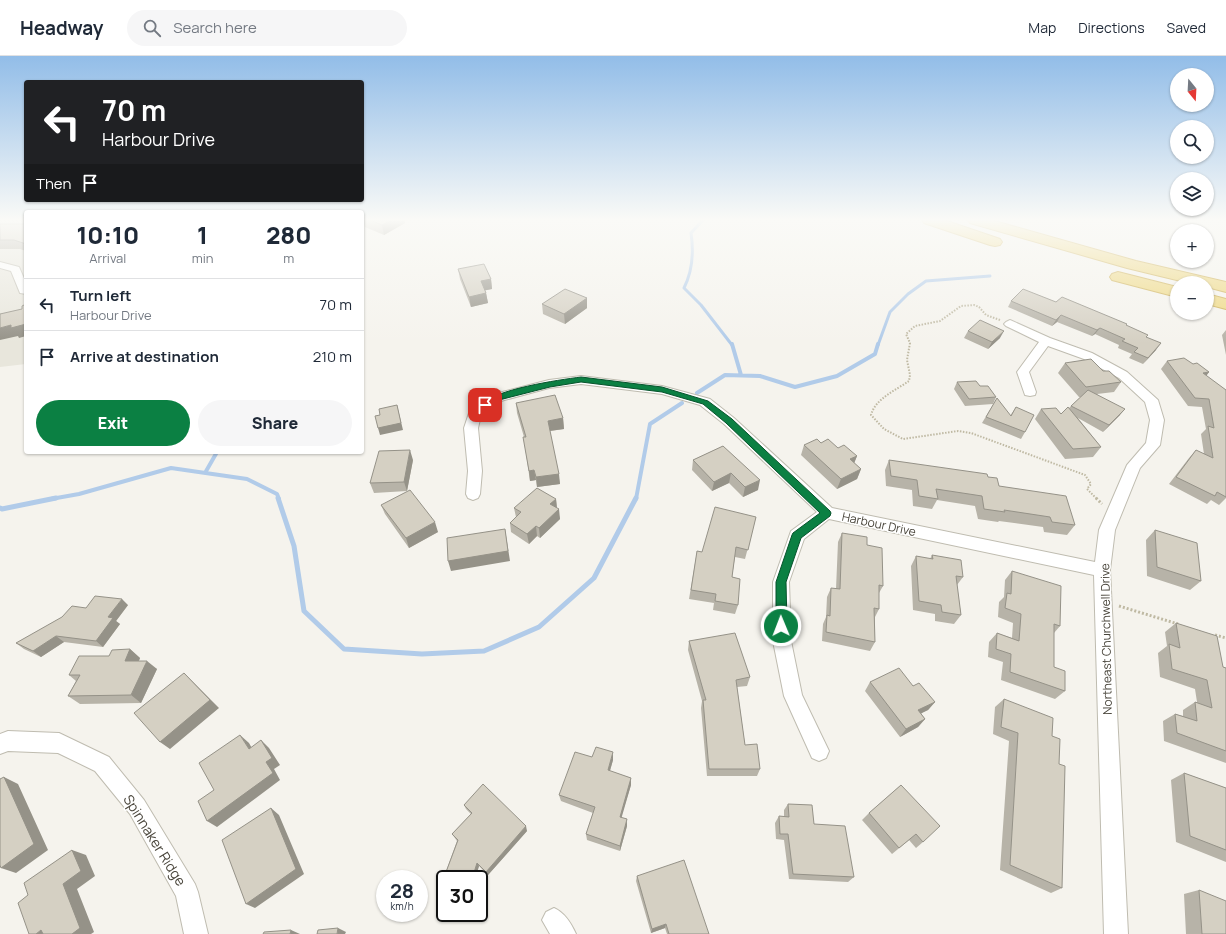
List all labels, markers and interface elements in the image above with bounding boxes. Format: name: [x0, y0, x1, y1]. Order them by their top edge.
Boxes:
search box: [127, 10, 407, 46]
text: Headway: [20, 15, 103, 41]
icon: search: [141, 17, 163, 39]
text: Search here: [173, 17, 257, 38]
text: Map: [1028, 18, 1056, 37]
text: Directions: [1078, 18, 1145, 37]
text: Saved: [1167, 18, 1206, 37]
north arrow: [1170, 68, 1214, 112]
map controls: [1170, 68, 1214, 320]
text: 70 m: [102, 91, 166, 129]
icon: left: [36, 96, 88, 148]
button: search: [1170, 120, 1214, 164]
text: Harbour Drive: [102, 127, 215, 151]
icon: arrive: [79, 172, 101, 194]
button: layers: [1170, 172, 1214, 216]
text: Then: [36, 173, 71, 194]
text: 10:10: [76, 218, 139, 251]
text: 1: [197, 218, 208, 251]
text: 280: [266, 218, 312, 251]
button: +: [1170, 224, 1214, 268]
text: Arrival: [89, 249, 126, 267]
text: min: [192, 249, 213, 267]
text: m: [283, 249, 294, 267]
button: −: [1170, 276, 1214, 320]
text: Turn left: [70, 285, 132, 306]
icon: left: [36, 294, 58, 316]
text: 70 m: [320, 294, 352, 315]
text: Harbour Drive: [70, 306, 152, 324]
icon: arrive: [36, 346, 58, 368]
text: Arrive at destination: [70, 346, 219, 367]
text: 210 m: [313, 346, 352, 367]
pin: [468, 388, 502, 422]
icon: arrive: [474, 394, 496, 416]
button: Exit: [36, 400, 190, 446]
button: Share: [198, 400, 352, 446]
street label: Harbour Drive: [840, 508, 918, 540]
street label: Northeast Churchwell Drive: [1096, 563, 1116, 715]
position arrow: [760, 605, 802, 647]
street label: Spinnaker Ridge: [119, 791, 191, 889]
speed limit sign: 30: [436, 870, 488, 922]
text: 28: [390, 877, 414, 904]
text: km/h: [390, 899, 414, 913]

